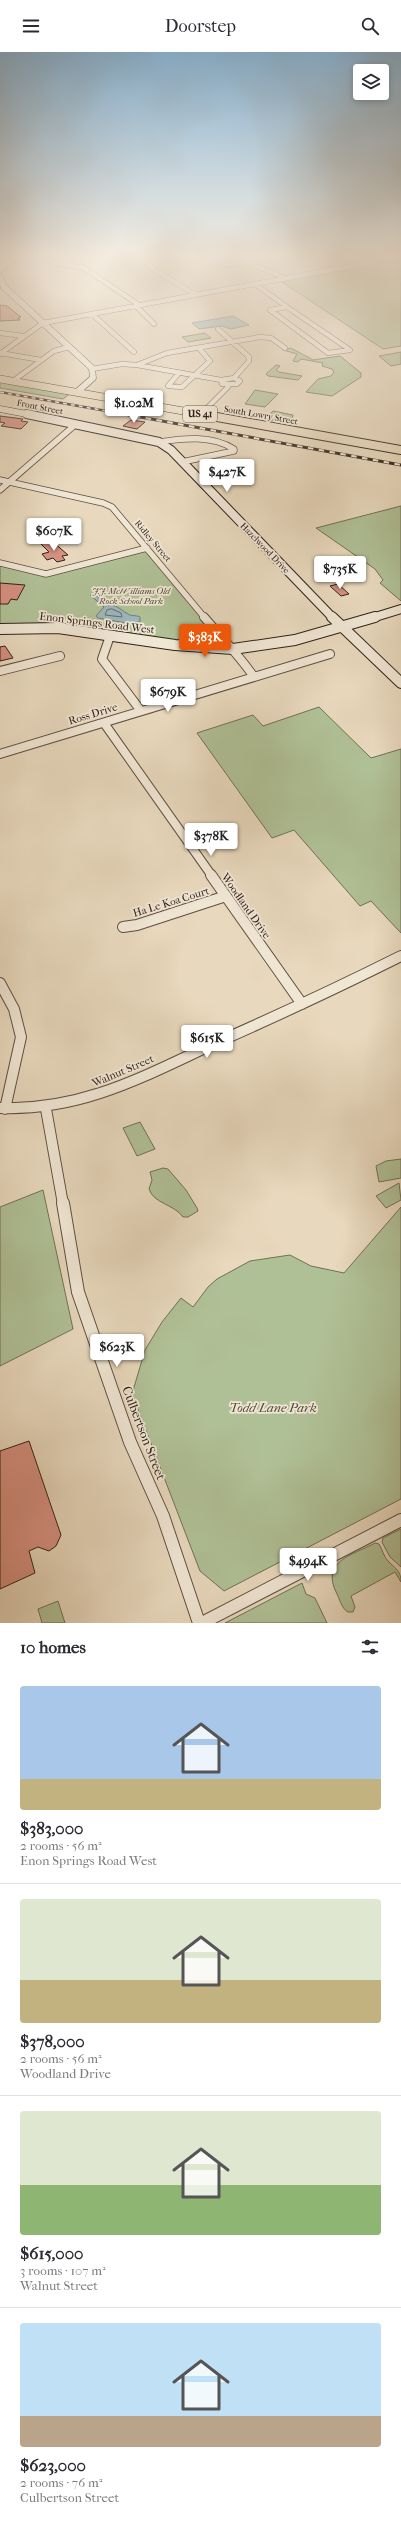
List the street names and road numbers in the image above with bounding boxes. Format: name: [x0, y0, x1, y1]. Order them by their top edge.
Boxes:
street label: Front Street: [16, 398, 65, 417]
street label: South Lowry Street: [223, 404, 300, 427]
road number: US 41: [183, 406, 217, 422]
street label: Ridley Street: [133, 518, 174, 564]
street label: Hazelwood Drive: [238, 521, 292, 576]
street label: Enon Springs Road West: [39, 609, 155, 637]
street label: Ross Drive: [67, 700, 120, 728]
street label: Woodland Drive: [218, 870, 274, 942]
street label: Ha Le Koa Court: [131, 884, 211, 920]
street label: Walnut Street: [89, 1052, 156, 1090]
street label: Culbertson Street: [119, 1384, 169, 1482]

